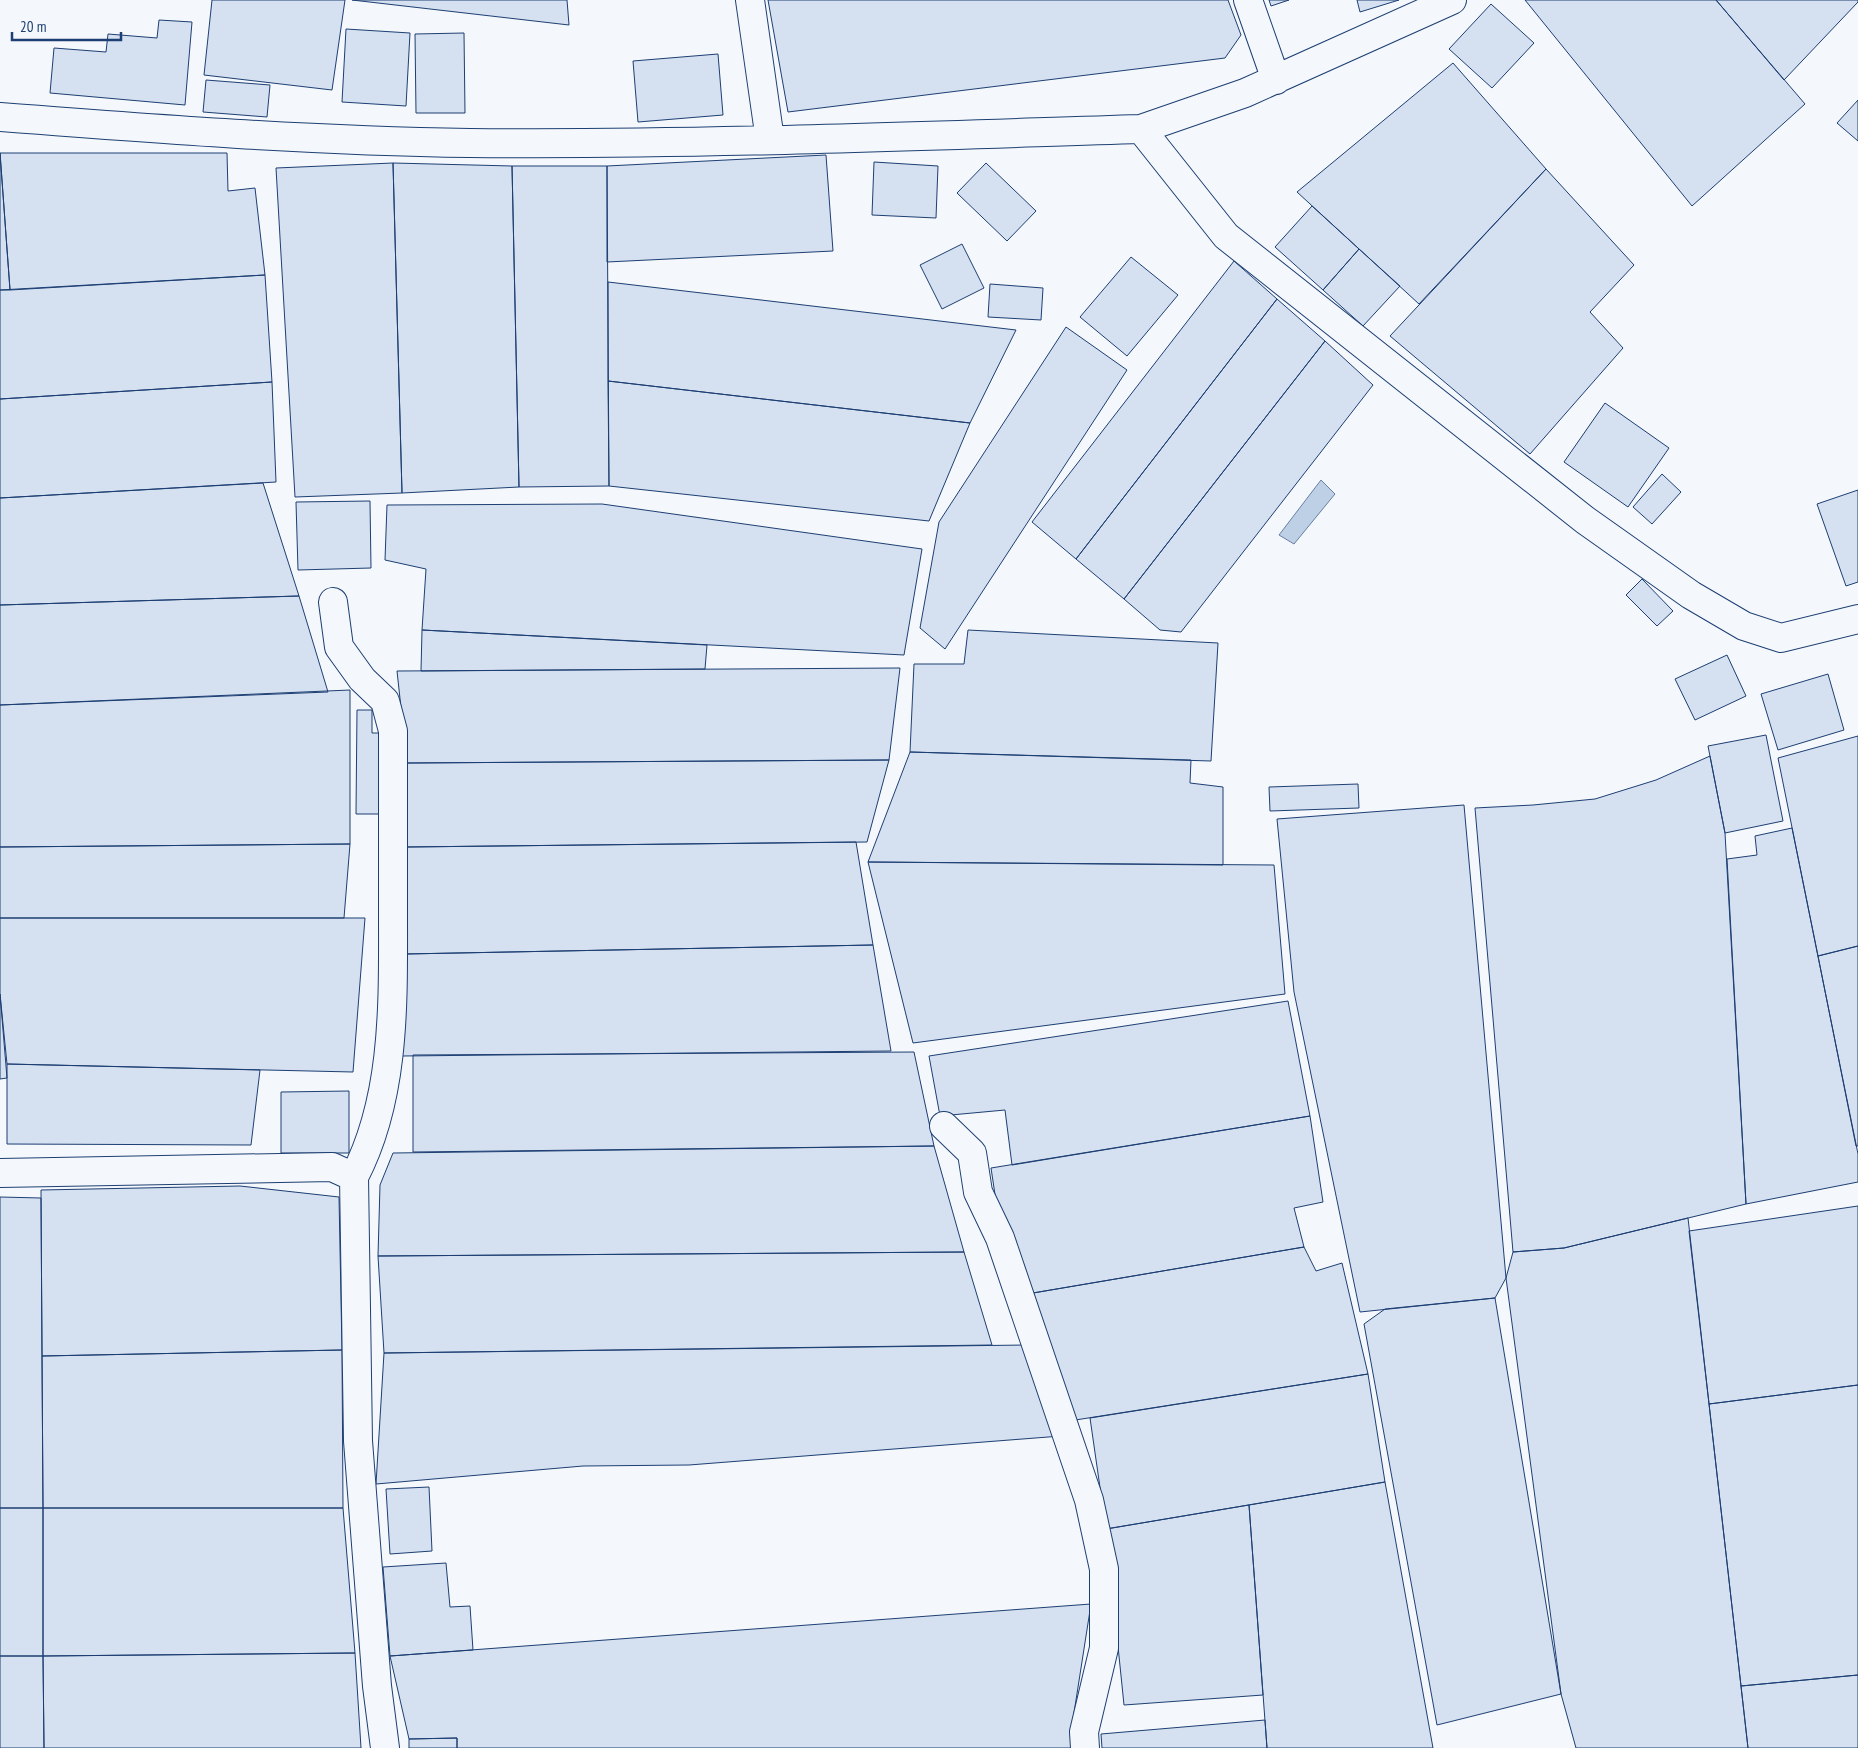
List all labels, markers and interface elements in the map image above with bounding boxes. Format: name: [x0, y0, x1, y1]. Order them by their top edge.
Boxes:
scale bar: [12, 10, 121, 42]
text: 20 m: [20, 17, 46, 36]

